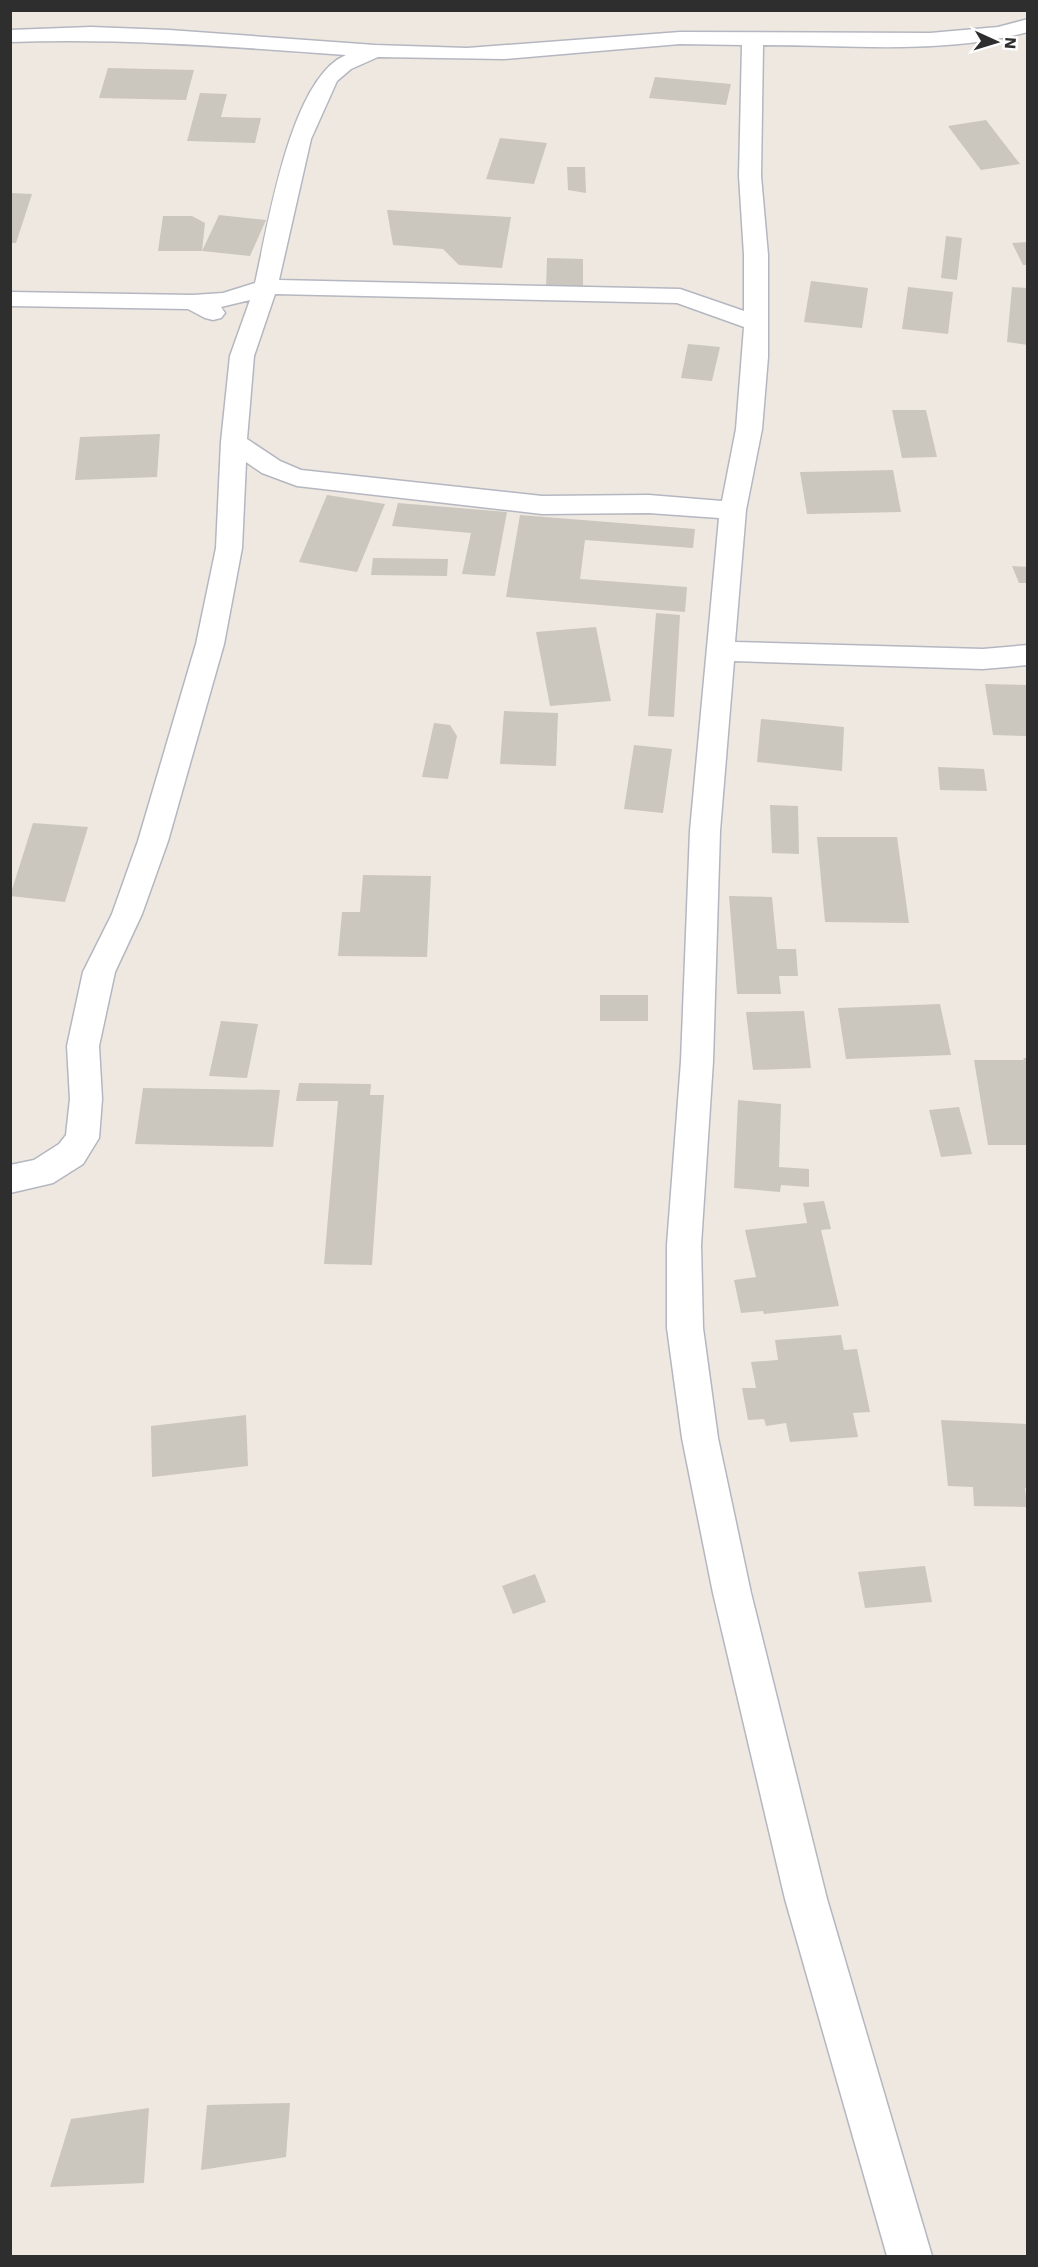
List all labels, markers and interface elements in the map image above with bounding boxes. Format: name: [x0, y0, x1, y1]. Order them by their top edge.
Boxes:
north arrow: [966, 12, 1026, 72]
text: N: [1001, 36, 1020, 50]

